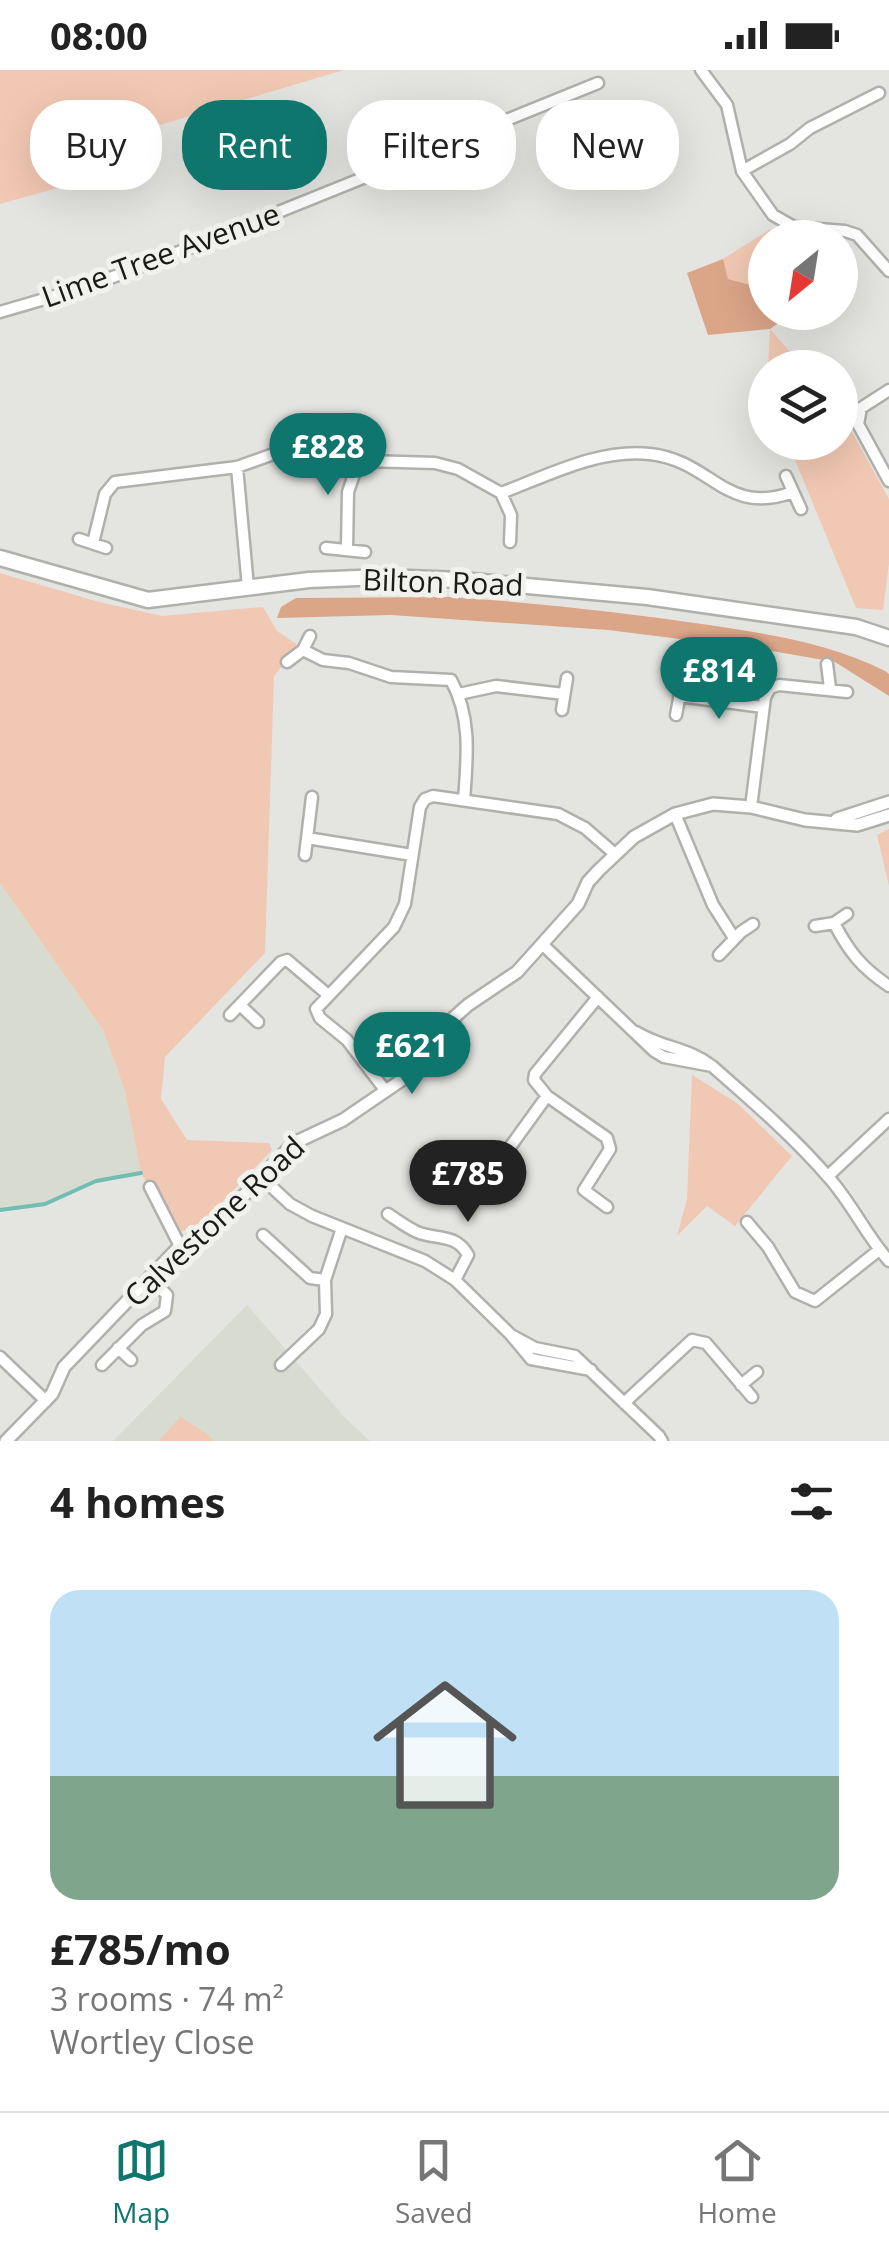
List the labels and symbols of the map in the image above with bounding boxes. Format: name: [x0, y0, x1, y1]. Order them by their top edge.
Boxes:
street label: Lime Tree Avenue: [36, 193, 285, 317]
north arrow: [748, 220, 858, 330]
pin: £828: [269, 413, 387, 498]
street label: Bilton Road: [362, 558, 524, 605]
pin: £814: [660, 637, 778, 722]
pin: £621: [353, 1012, 471, 1097]
street label: Calvestone Road: [115, 1127, 313, 1315]
pin: £785: [409, 1140, 527, 1225]

